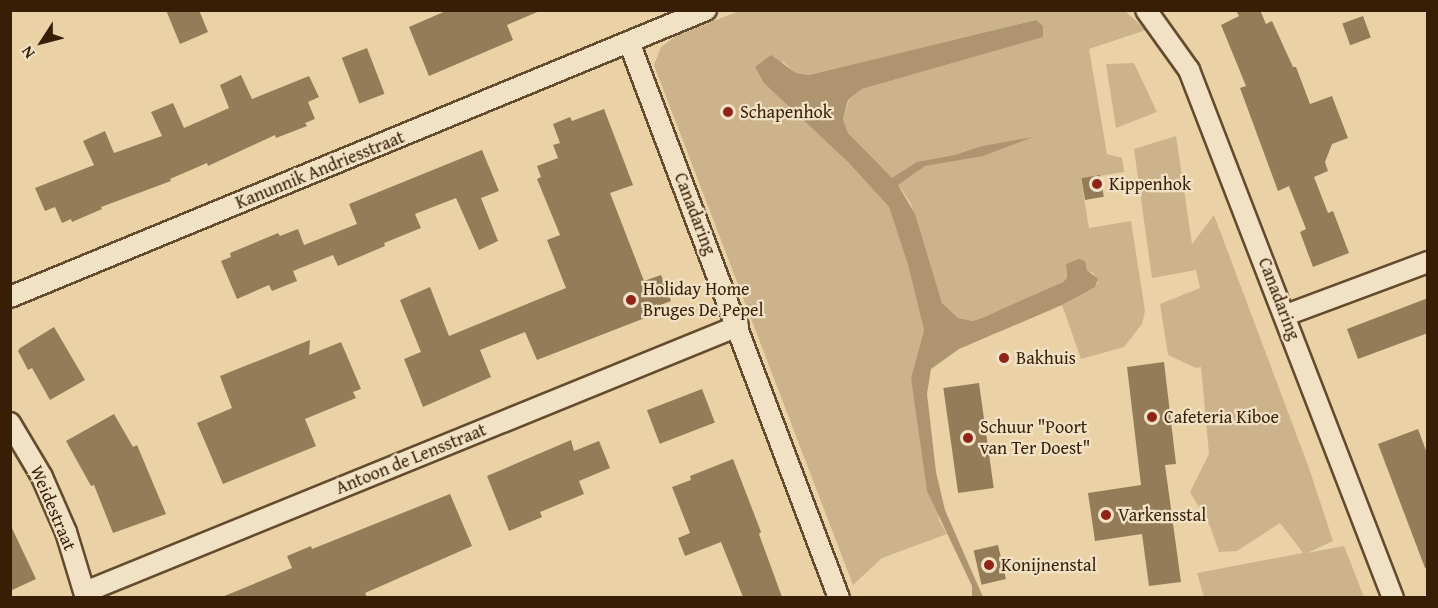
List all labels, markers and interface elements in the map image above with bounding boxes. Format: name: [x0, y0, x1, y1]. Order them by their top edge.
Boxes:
north arrow: [12, 12, 72, 72]
text: N: [15, 41, 40, 64]
place label: Schapenhok: [740, 101, 832, 123]
marker: Schapenhok: [721, 105, 735, 119]
street label: Kanunnik Andriesstraat: [232, 126, 408, 214]
street label: Canadaring: [669, 170, 721, 258]
place label: Kippenhok: [1109, 173, 1191, 195]
marker: Kippenhok: [1090, 177, 1104, 191]
street label: Canadaring: [1253, 255, 1305, 343]
place label: Holiday Home Bruges De Pepel: [643, 279, 764, 322]
marker: Holiday Home Bruges De Pepel: [624, 293, 638, 307]
place label: Bakhuis: [1016, 347, 1076, 369]
marker: Bakhuis: [997, 351, 1011, 365]
place label: Cafeteria Kiboe: [1164, 406, 1279, 428]
marker: Cafeteria Kiboe: [1145, 410, 1159, 424]
place label: Schuur "Poort van Ter Doest": [980, 417, 1090, 460]
street label: Antoon de Lensstraat: [333, 419, 489, 499]
marker: Schuur "Poort van Ter Doest": [961, 431, 975, 445]
street label: Weidestraat: [25, 462, 81, 554]
place label: Varkensstal: [1118, 504, 1206, 526]
marker: Varkensstal: [1099, 508, 1113, 522]
place label: Konijnenstal: [1001, 554, 1097, 576]
marker: Konijnenstal: [982, 558, 996, 572]

